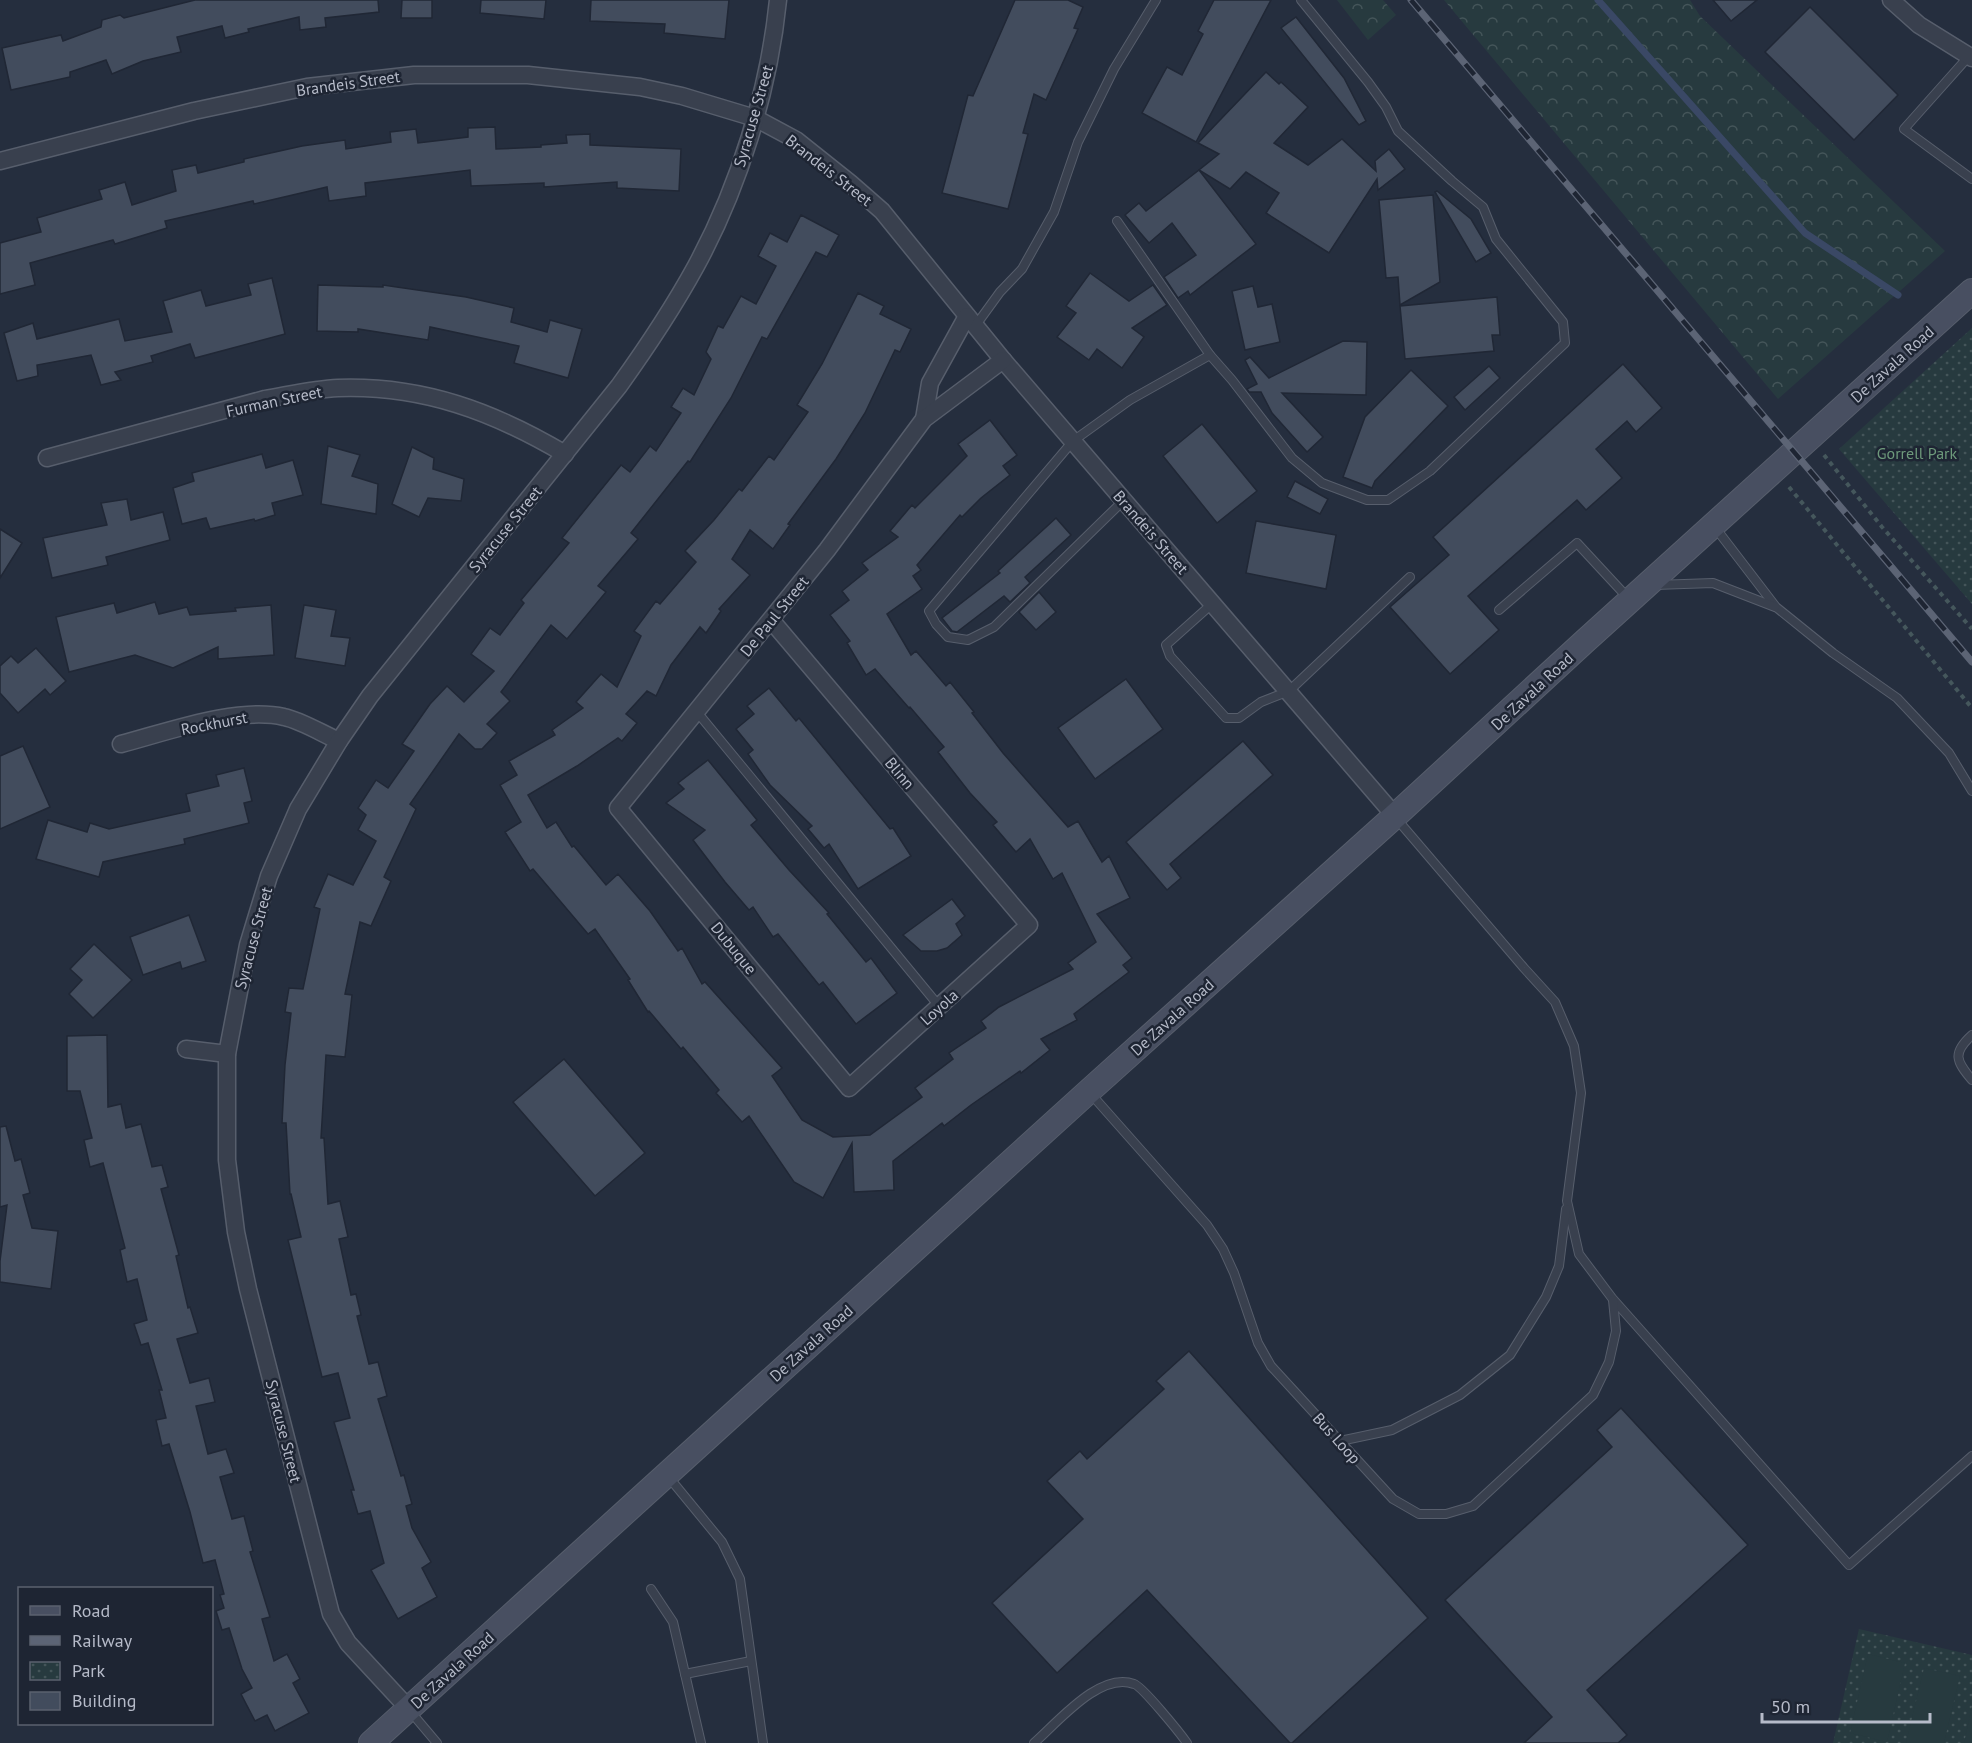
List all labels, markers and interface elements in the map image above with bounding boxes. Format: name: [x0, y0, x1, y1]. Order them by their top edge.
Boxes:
street label: Syracuse Street: [729, 62, 777, 169]
street label: Brandeis Street: [295, 66, 402, 100]
street label: Brandeis Street: [782, 130, 877, 210]
street label: De Zavala Road: [1846, 321, 1938, 407]
street label: Furman Street: [224, 381, 324, 421]
park label: Gorrell Park: [1877, 443, 1958, 463]
street label: Syracuse Street: [464, 481, 546, 576]
street label: Brandeis Street: [1109, 486, 1193, 578]
street label: De Paul Street: [736, 571, 813, 660]
street label: De Zavala Road: [1487, 648, 1577, 734]
street label: Rockhurst: [179, 707, 249, 739]
street label: Blinn: [881, 753, 919, 793]
street label: Syracuse Street: [230, 884, 276, 991]
street label: Dubuque: [707, 918, 761, 978]
street label: De Zavala Road: [1126, 974, 1218, 1060]
street label: Loyola: [916, 985, 962, 1029]
street label: De Zavala Road: [765, 1300, 857, 1386]
street label: Syracuse Street: [262, 1378, 307, 1485]
street label: Bus Loop: [1309, 1408, 1365, 1468]
legend: [18, 1587, 213, 1725]
text: Road: [72, 1599, 110, 1622]
street label: De Zavala Road: [406, 1627, 498, 1713]
text: Railway: [72, 1629, 133, 1652]
text: Park: [72, 1659, 105, 1682]
scale bar: [1762, 1686, 1930, 1724]
text: Building: [72, 1689, 136, 1712]
text: 50 m: [1771, 1695, 1810, 1718]

